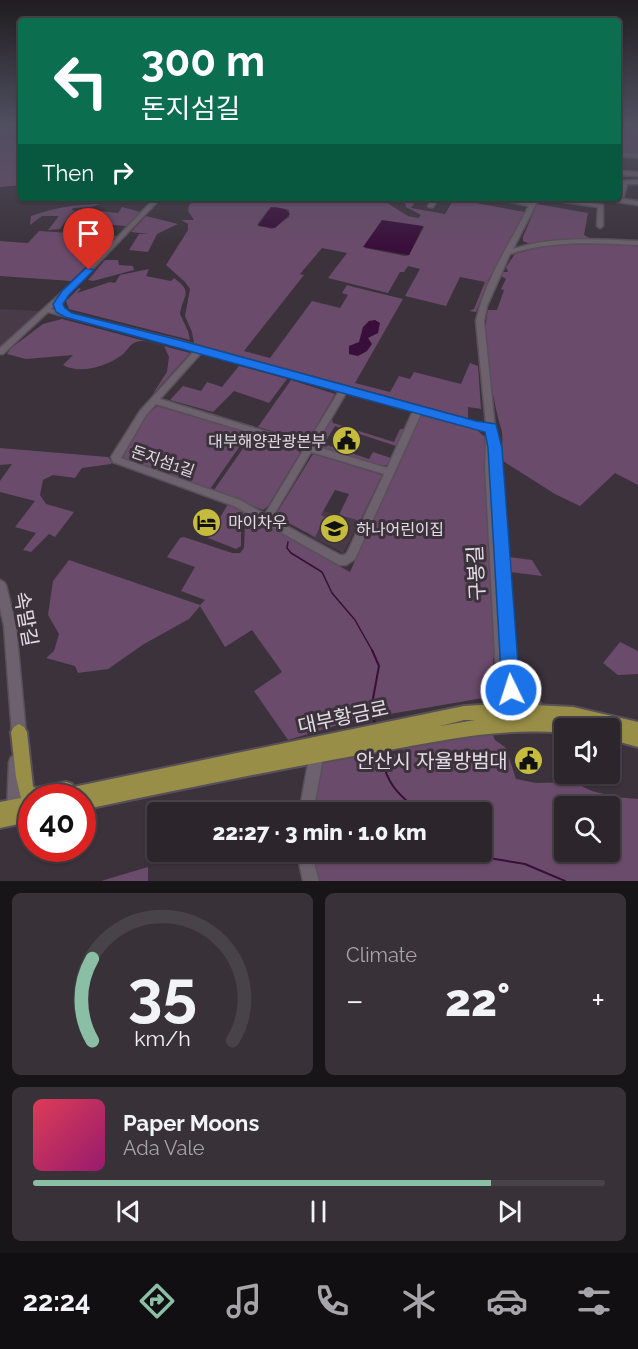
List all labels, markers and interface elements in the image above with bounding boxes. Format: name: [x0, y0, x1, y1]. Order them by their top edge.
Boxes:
text: 300 m: [141, 37, 265, 86]
icon: left: [42, 42, 120, 120]
text: 돈지섬길: [141, 93, 240, 124]
icon: right: [106, 156, 139, 189]
text: Then: [42, 160, 94, 186]
pin: [63, 208, 114, 270]
icon: arrive: [72, 217, 105, 250]
public building icon: 대부해양관광본부: [331, 425, 363, 457]
place label: 대부해양관광본부: [208, 432, 326, 451]
street label: 돈지섬1길: [129, 442, 197, 481]
hotel icon: 마이차우: [191, 506, 223, 538]
place label: 마이차우: [228, 513, 287, 532]
school or university icon: 하나어린이집: [319, 513, 351, 545]
place label: 하나어린이집: [356, 520, 444, 539]
street label: 구봉길: [463, 545, 489, 601]
street label: 속말길: [9, 590, 43, 648]
position arrow: [479, 658, 543, 722]
street label: 대부황금로: [296, 696, 390, 738]
map controls: [554, 718, 620, 862]
button: sound: [554, 718, 620, 784]
public building icon: 안산시 자율방범대: [513, 745, 545, 777]
place label: 안산시 자율방범대: [356, 749, 508, 773]
speed limit sign: 40: [18, 784, 96, 862]
button: search: [554, 796, 620, 862]
text: 22:27 · 3 min · 1.0 km: [213, 819, 427, 845]
text: Climate: [346, 943, 417, 967]
text: 35: [128, 956, 197, 1030]
text: 22°: [445, 974, 510, 1027]
text: −: [346, 981, 364, 1020]
text: +: [591, 981, 605, 1020]
text: km/h: [134, 1026, 191, 1051]
text: Paper Moons: [123, 1110, 259, 1136]
text: Ada Vale: [123, 1136, 205, 1160]
icon: previous: [112, 1195, 145, 1228]
icon: pause: [302, 1195, 335, 1228]
icon: next: [493, 1195, 526, 1228]
icon: directions: [136, 1280, 178, 1322]
icon: music: [223, 1280, 265, 1322]
icon: phone: [311, 1280, 353, 1322]
icon: climate: [398, 1280, 440, 1322]
icon: car: [486, 1280, 528, 1322]
icon: filters: [573, 1280, 615, 1322]
text: 22:24: [23, 1286, 91, 1317]

